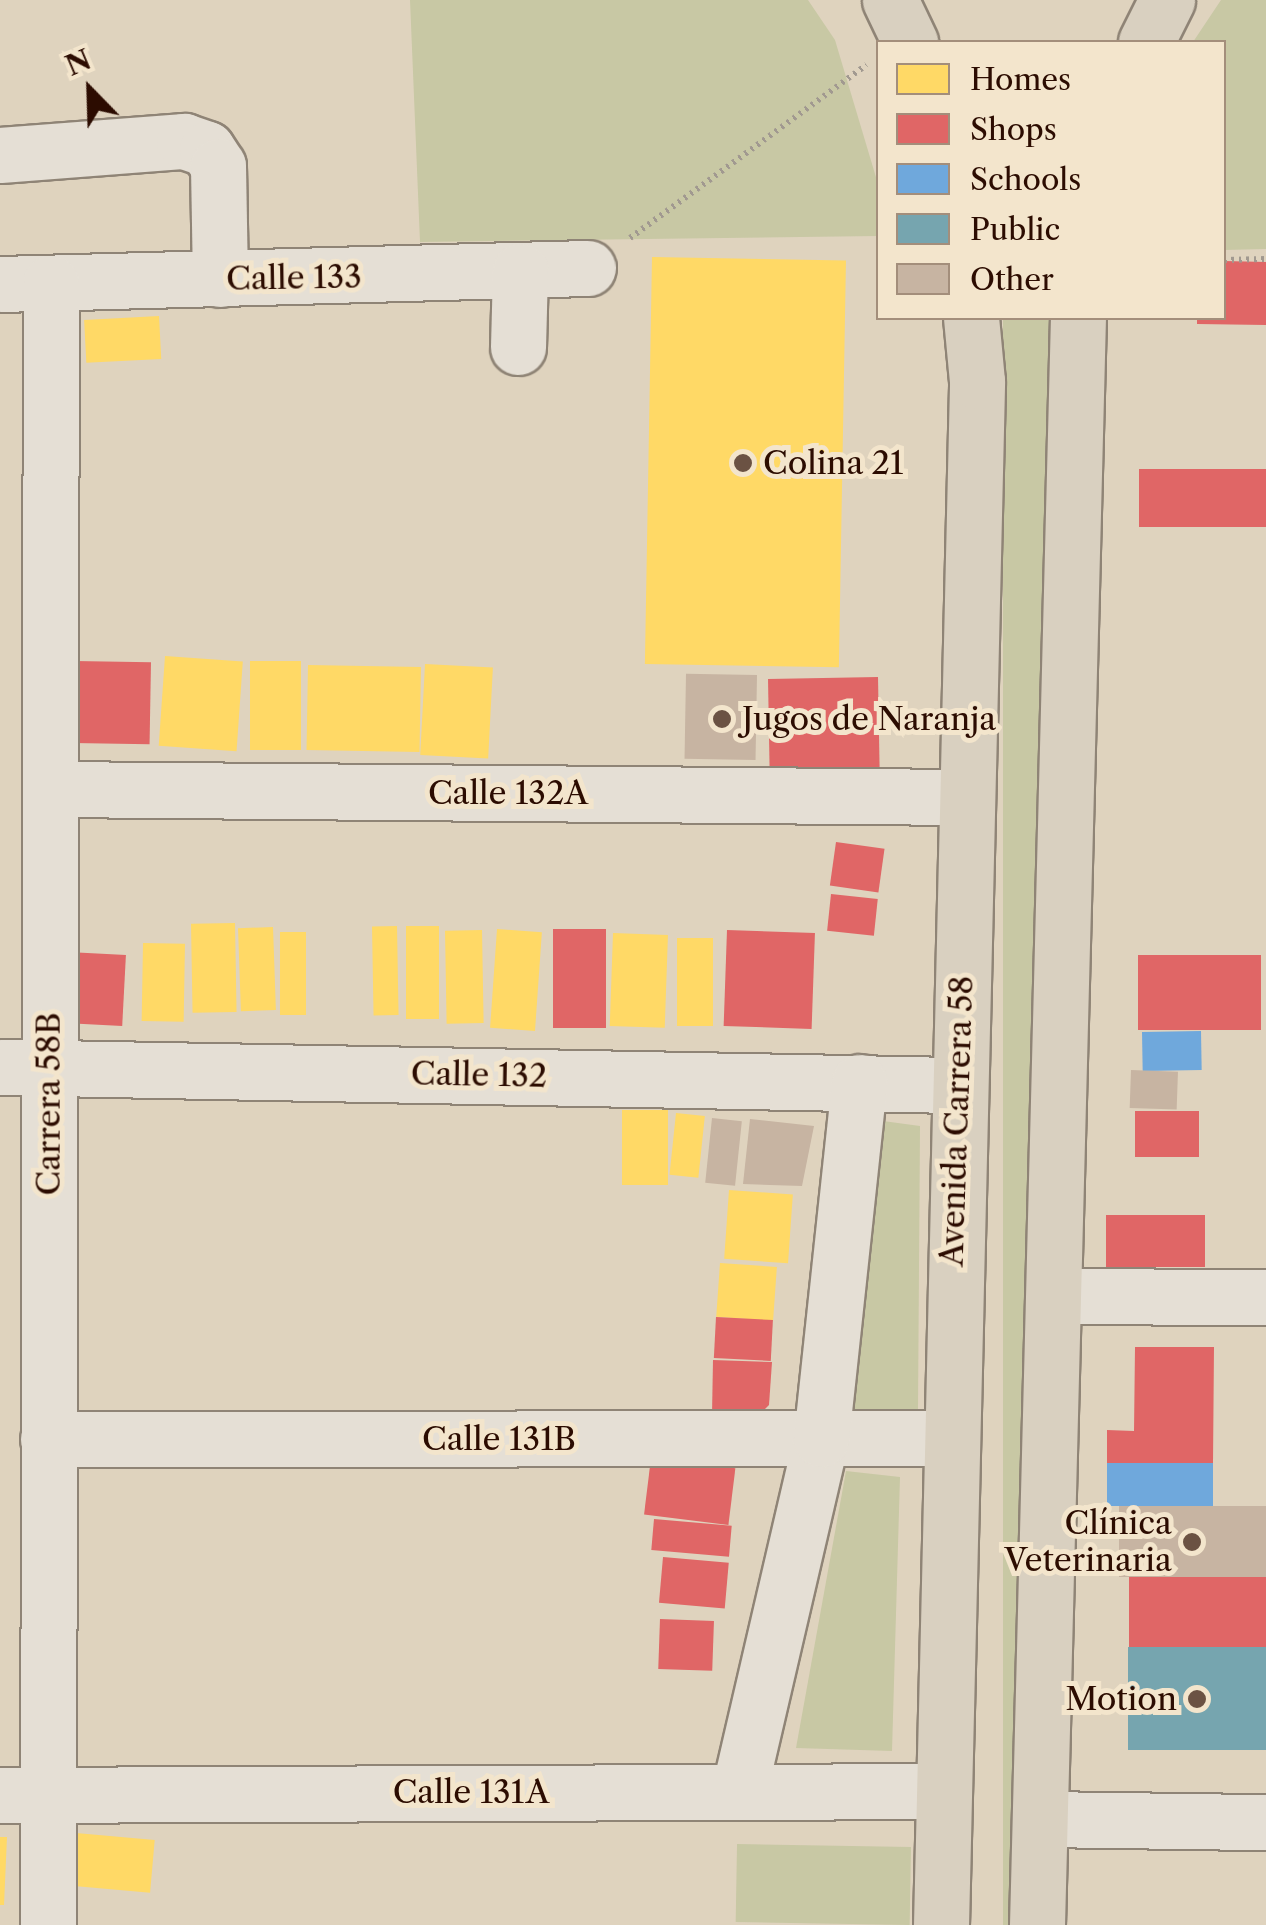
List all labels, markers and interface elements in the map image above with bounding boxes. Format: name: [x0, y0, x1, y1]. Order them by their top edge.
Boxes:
north arrow: [40, 40, 140, 140]
legend: [876, 40, 1226, 320]
text: N: [60, 42, 96, 83]
text: Homes: [970, 61, 1071, 98]
text: Shops: [970, 111, 1057, 148]
text: Schools: [970, 161, 1081, 198]
text: Public: [970, 211, 1060, 248]
street label: Calle 133: [226, 258, 362, 298]
text: Other: [970, 261, 1054, 298]
place label: Colina 21: [763, 444, 904, 482]
marker: Colina 21: [732, 452, 754, 474]
place label: Jugos de Naranja: [742, 700, 996, 738]
marker: Jugos de Naranja: [711, 708, 733, 730]
street label: Calle 132A: [428, 774, 588, 812]
street label: Avenida Carrera 58: [933, 975, 981, 1267]
street label: Carrera 58B: [30, 1012, 68, 1196]
street label: Calle 132: [410, 1055, 548, 1095]
street label: Calle 131B: [422, 1420, 576, 1458]
place label: Clínica Veterinaria: [1004, 1505, 1172, 1580]
marker: Clínica Veterinaria: [1181, 1531, 1203, 1553]
place label: Motion: [1065, 1680, 1177, 1718]
marker: Motion: [1186, 1688, 1208, 1710]
street label: Calle 131A: [393, 1773, 549, 1811]

